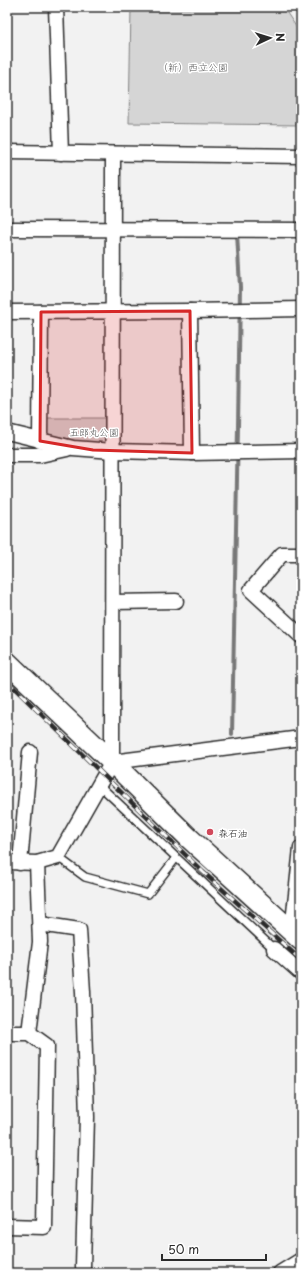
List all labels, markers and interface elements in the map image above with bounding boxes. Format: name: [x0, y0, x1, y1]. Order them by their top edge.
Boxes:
north arrow: [250, 18, 290, 58]
text: N: [272, 32, 289, 42]
park label: （新）西立公園: [158, 59, 228, 74]
park label: 五郎丸公園: [69, 424, 119, 439]
place label: 森石油: [218, 825, 248, 840]
marker: 森石油: [205, 827, 215, 837]
scale bar: [162, 1236, 266, 1262]
text: 50 m: [168, 1240, 199, 1258]

